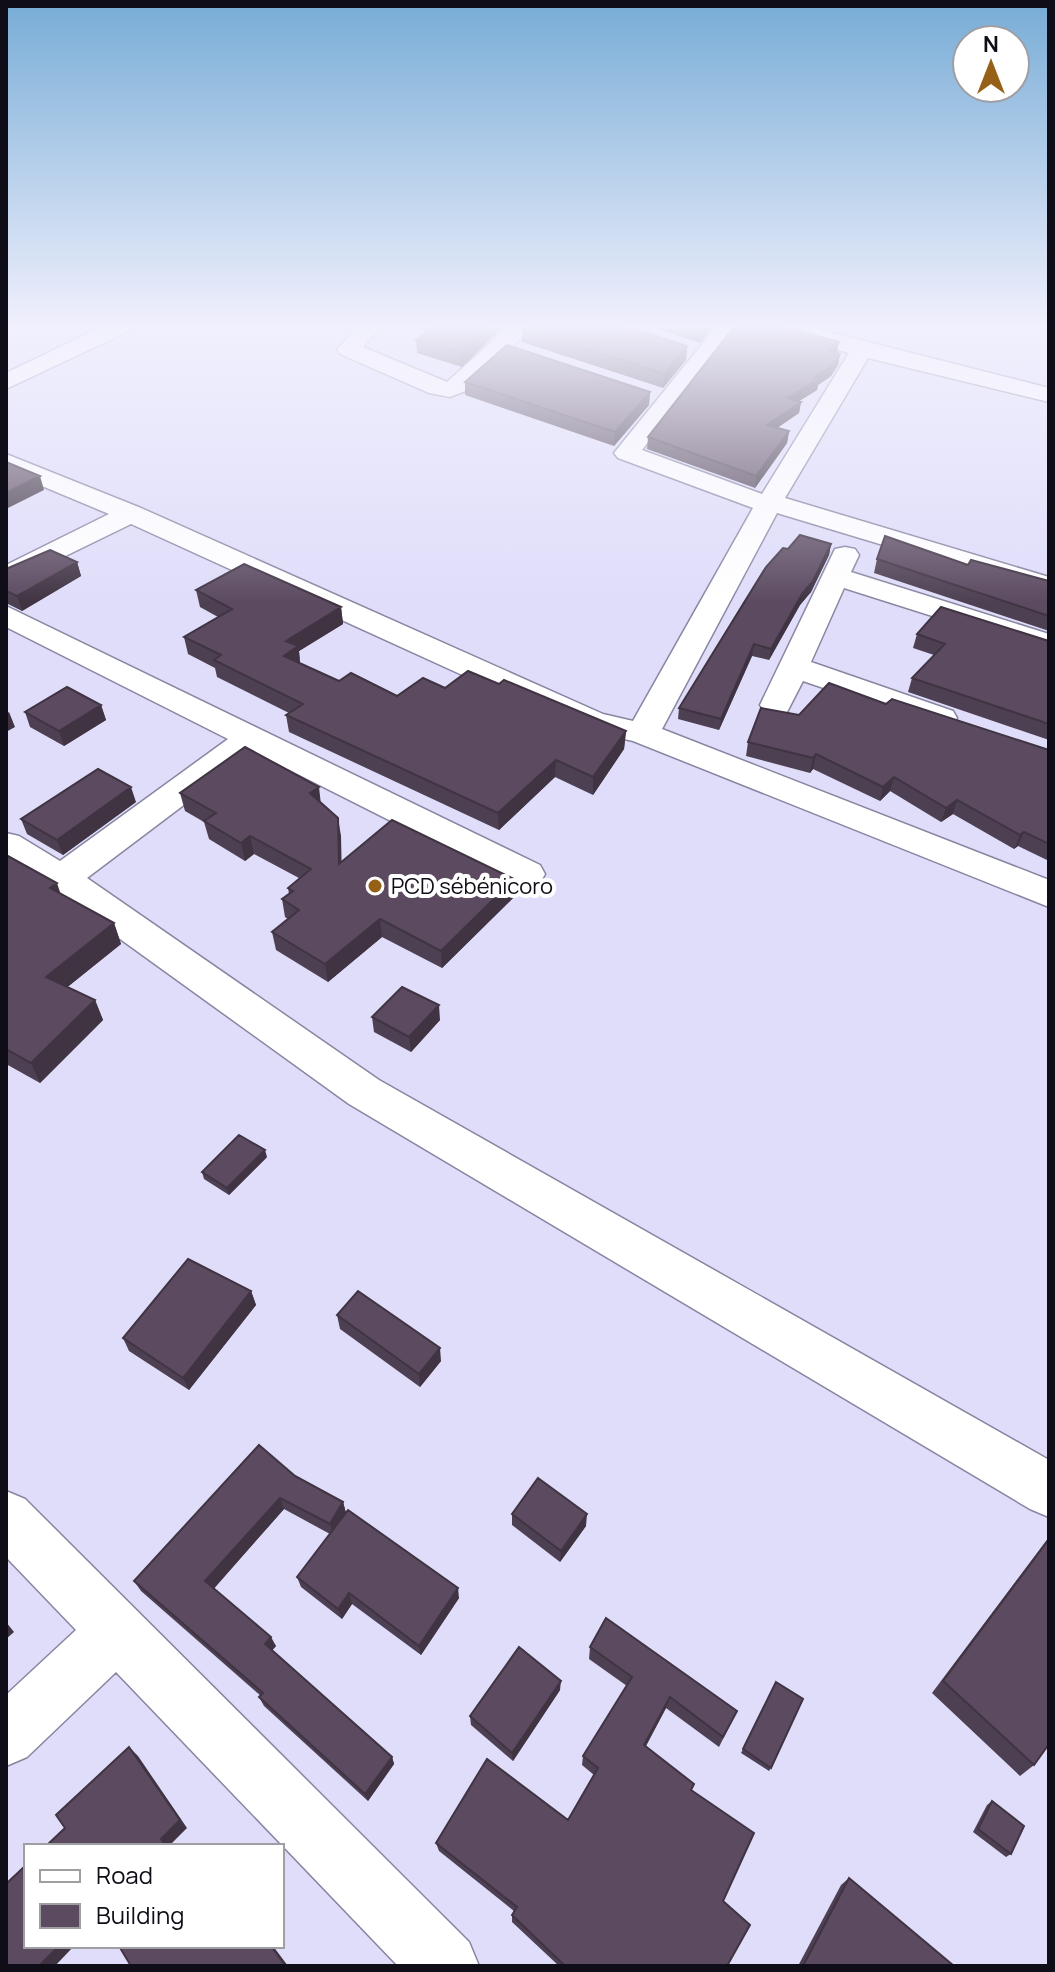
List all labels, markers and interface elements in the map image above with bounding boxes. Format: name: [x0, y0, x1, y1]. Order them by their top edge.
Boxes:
north arrow: [951, 24, 1031, 104]
text: N: [983, 29, 999, 59]
place label: PCD sébénicoro: [391, 871, 553, 901]
marker: PCD sébénicoro: [366, 877, 384, 895]
legend: [24, 1844, 284, 1948]
text: Road: [96, 1858, 153, 1891]
text: Building: [96, 1898, 184, 1931]

